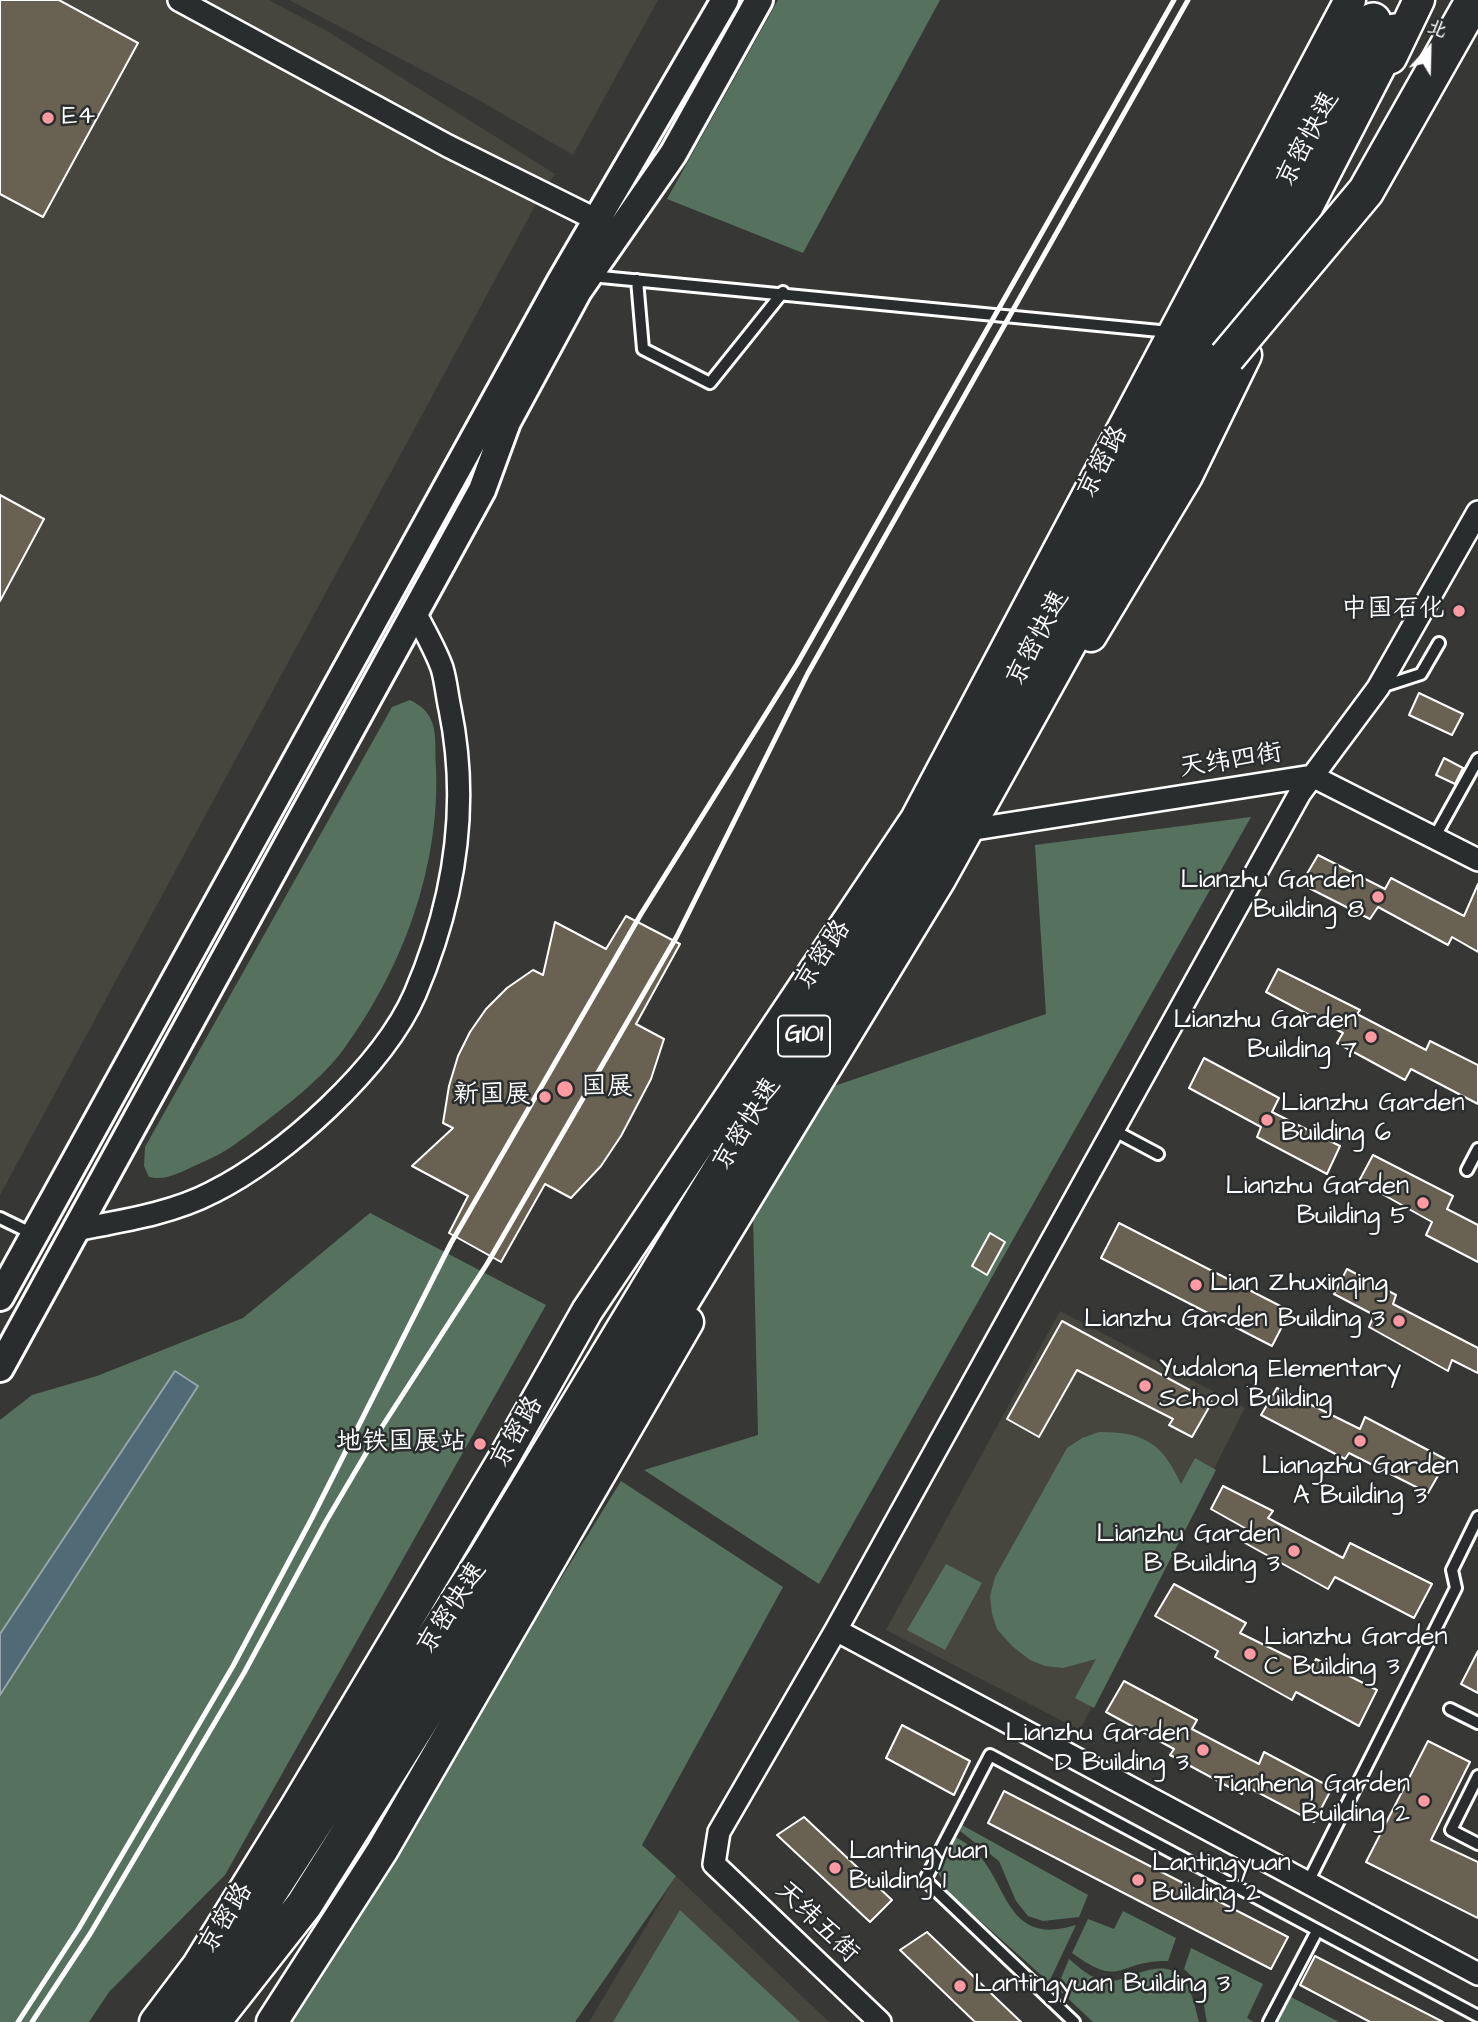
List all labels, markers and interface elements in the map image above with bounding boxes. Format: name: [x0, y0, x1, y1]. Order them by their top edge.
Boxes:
text: 北: [1423, 13, 1451, 45]
north arrow: [1394, 14, 1464, 84]
street label: 京密快速: [1271, 87, 1347, 193]
place label: E4: [62, 102, 95, 134]
marker: E4: [40, 110, 56, 126]
street label: 京密路: [1072, 421, 1136, 505]
street label: 京密快速: [1001, 586, 1077, 692]
place label: 中国石化: [1341, 595, 1445, 627]
marker: 中国石化: [1451, 603, 1467, 619]
street label: 天纬四街: [1177, 738, 1285, 786]
place label: Lianzhu Garden Building 8: [1181, 866, 1364, 928]
marker: Lianzhu Garden Building 8: [1370, 889, 1386, 905]
street label: 京密路: [789, 915, 859, 997]
place label: Lianzhu Garden Building 7: [1174, 1006, 1357, 1068]
road number: G101: [778, 1016, 830, 1056]
marker: Lianzhu Garden Building 7: [1363, 1029, 1379, 1045]
place label: 国展: [581, 1073, 633, 1105]
street label: 京密快速: [707, 1073, 789, 1177]
marker: 国展: [555, 1079, 575, 1099]
place label: 新国展: [453, 1081, 531, 1113]
marker: 新国展: [537, 1089, 553, 1105]
place label: Lianzhu Garden Building 6: [1281, 1089, 1464, 1150]
marker: Lianzhu Garden Building 6: [1259, 1112, 1275, 1128]
place label: Lianzhu Garden Building 5: [1226, 1172, 1409, 1234]
marker: Lianzhu Garden Building 5: [1415, 1195, 1431, 1211]
place label: Lian Zhuxinqing: [1210, 1269, 1388, 1301]
marker: Lian Zhuxinqing: [1188, 1277, 1204, 1293]
place label: Lianzhu Garden Building 3: [1084, 1305, 1385, 1337]
marker: Lianzhu Garden Building 3: [1391, 1313, 1407, 1329]
place label: Yudalong Elementary School Building: [1159, 1355, 1401, 1416]
marker: Yudalong Elementary School Building: [1137, 1378, 1153, 1394]
street label: 京密路: [485, 1391, 551, 1475]
place label: 地铁国展站: [336, 1428, 466, 1460]
marker: Liangzhu Garden A Building 3: [1352, 1433, 1368, 1449]
marker: 地铁国展站: [472, 1436, 488, 1452]
place label: Liangzhu Garden A Building 3: [1262, 1452, 1458, 1514]
place label: Lianzhu Garden B Building 3: [1097, 1520, 1280, 1582]
marker: Lianzhu Garden B Building 3: [1286, 1543, 1302, 1559]
street label: 京密快速: [412, 1557, 494, 1661]
place label: Lianzhu Garden C Building 3: [1264, 1623, 1447, 1684]
marker: Lianzhu Garden C Building 3: [1242, 1646, 1258, 1662]
place label: Lianzhu Garden D Building 3: [1006, 1719, 1189, 1780]
marker: Lianzhu Garden D Building 3: [1195, 1742, 1211, 1758]
place label: Tianheng Garden Building 2: [1214, 1770, 1410, 1831]
marker: Tianheng Garden Building 2: [1416, 1793, 1432, 1809]
place label: Lantingyuan Building 1: [849, 1837, 988, 1898]
place label: Lantingyuan Building 2: [1152, 1849, 1291, 1910]
marker: Lantingyuan Building 1: [827, 1860, 843, 1876]
marker: Lantingyuan Building 2: [1130, 1872, 1146, 1888]
street label: 天纬五街: [768, 1876, 864, 1970]
street label: 京密路: [193, 1878, 261, 1960]
place label: Lantingyuan Building 3: [974, 1970, 1230, 2002]
marker: Lantingyuan Building 3: [952, 1978, 968, 1994]

